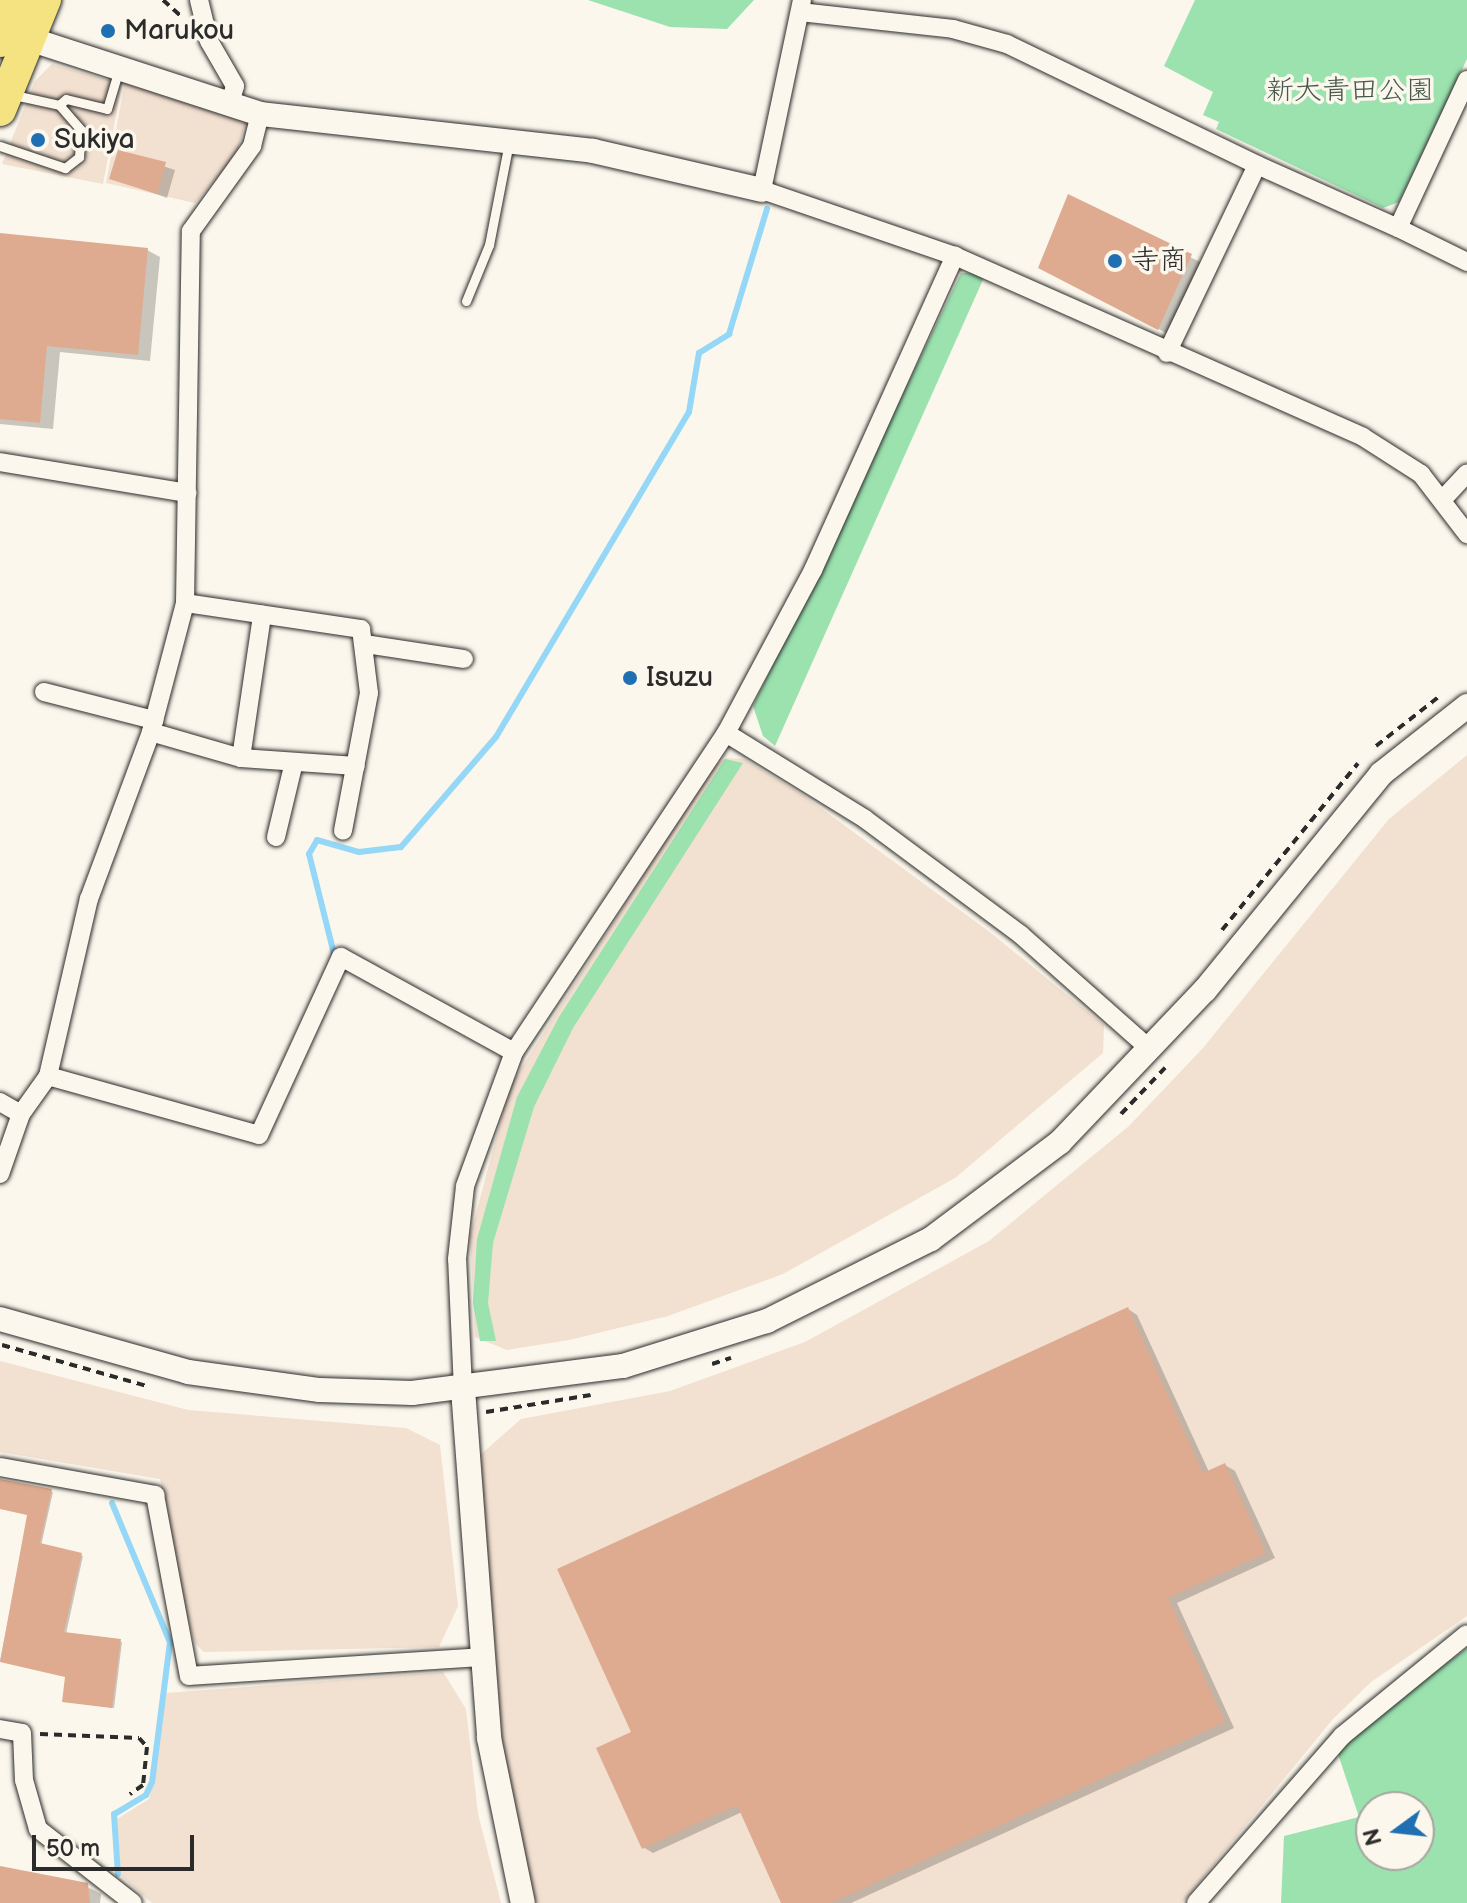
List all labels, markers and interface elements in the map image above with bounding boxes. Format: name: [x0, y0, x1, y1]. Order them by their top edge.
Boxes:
place label: Marukou: [124, 14, 234, 48]
marker: Marukou: [99, 22, 117, 40]
park label: 新大青田公園: [1266, 74, 1434, 108]
place label: Sukiya: [54, 123, 135, 157]
marker: Sukiya: [29, 131, 47, 149]
place label: 寺商: [1131, 244, 1187, 278]
marker: 寺商: [1106, 252, 1124, 270]
place label: Isuzu: [646, 661, 713, 695]
marker: Isuzu: [621, 669, 639, 687]
north arrow: [1355, 1791, 1435, 1871]
scale bar: [36, 1819, 198, 1869]
text: N: [1358, 1825, 1388, 1848]
text: 50 m: [46, 1834, 100, 1863]

